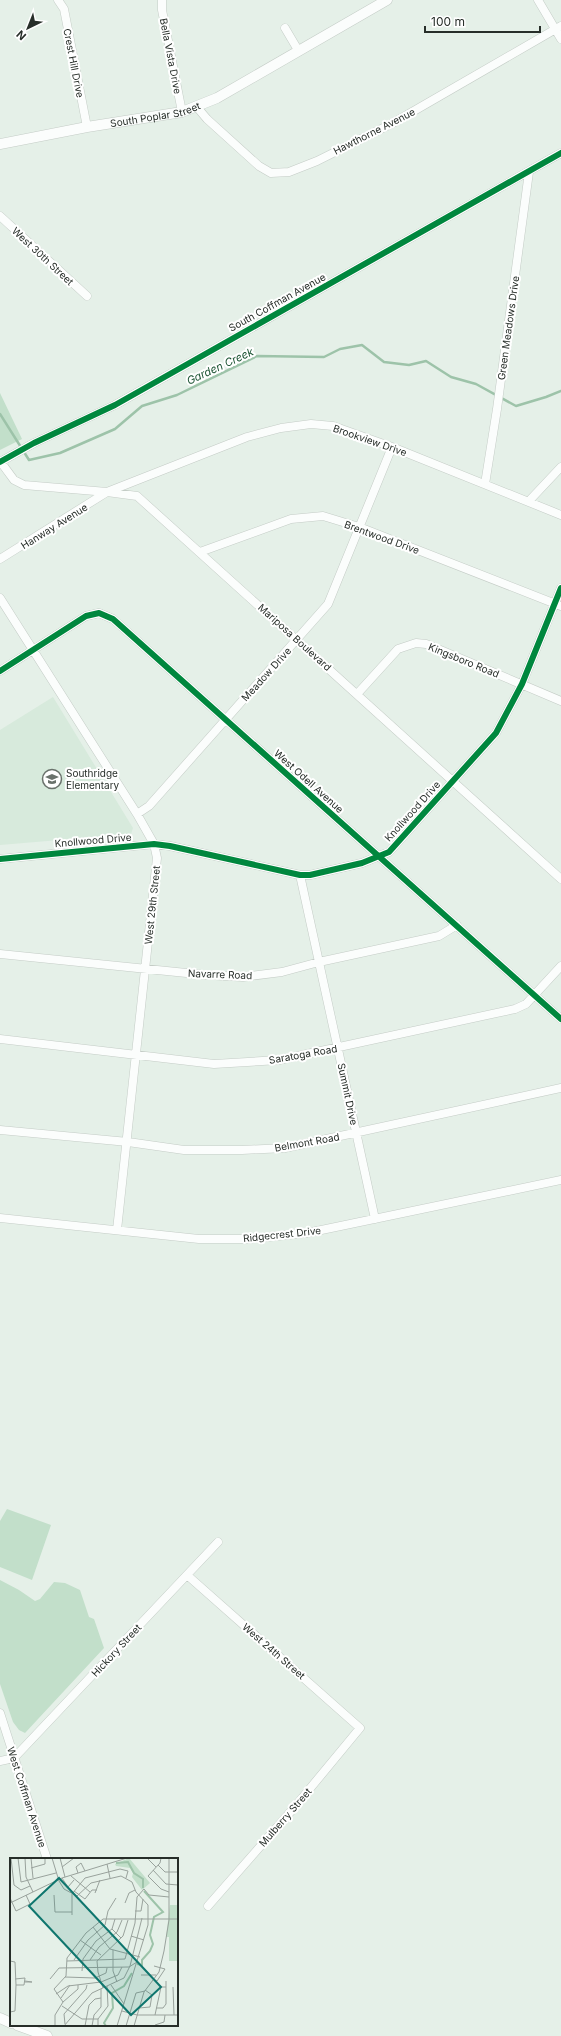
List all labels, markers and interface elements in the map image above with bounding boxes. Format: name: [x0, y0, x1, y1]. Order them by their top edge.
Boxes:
north arrow: [8, 8, 48, 48]
scale bar: [425, 8, 540, 34]
text: 100 m: [431, 14, 465, 29]
street label: Bella Vista Drive: [158, 17, 184, 95]
text: N: [13, 27, 29, 43]
street label: Crest Hill Drive: [61, 27, 87, 99]
street label: South Poplar Street: [109, 99, 203, 129]
street label: Hawthorne Avenue: [331, 105, 417, 157]
street label: West 30th Street: [10, 225, 77, 288]
street label: South Coffman Avenue: [226, 270, 328, 334]
street label: Green Meadows Drive: [495, 275, 521, 381]
water label: Garden Creek: [184, 344, 257, 388]
street label: Brookview Drive: [332, 422, 409, 458]
street label: Hanway Avenue: [19, 501, 90, 551]
street label: Brentwood Drive: [343, 518, 421, 556]
street label: Mariposa Boulevard: [256, 601, 334, 673]
street label: Kingsboro Road: [427, 640, 501, 680]
street label: Meadow Drive: [239, 644, 293, 703]
street label: West Odell Avenue: [272, 747, 346, 815]
place label: Southridge Elementary: [66, 767, 120, 791]
school or university icon: Southridge Elementary: [41, 768, 63, 790]
street label: Knollwood Drive: [382, 778, 442, 844]
street label: Knollwood Drive: [54, 831, 132, 849]
street label: West 29th Street: [142, 864, 162, 945]
street label: Navarre Road: [188, 967, 252, 981]
street label: Saratoga Road: [268, 1042, 338, 1066]
street label: Summit Drive: [336, 1062, 360, 1126]
street label: Belmont Road: [274, 1130, 340, 1154]
street label: Ridgecrest Drive: [242, 1224, 322, 1244]
street label: Hickory Street: [89, 1621, 144, 1679]
street label: West 24th Street: [240, 1621, 308, 1682]
street label: West Coffman Avenue: [5, 1745, 49, 1849]
street label: Mulberry Street: [256, 1785, 314, 1849]
inset map: [10, 1858, 178, 2026]

